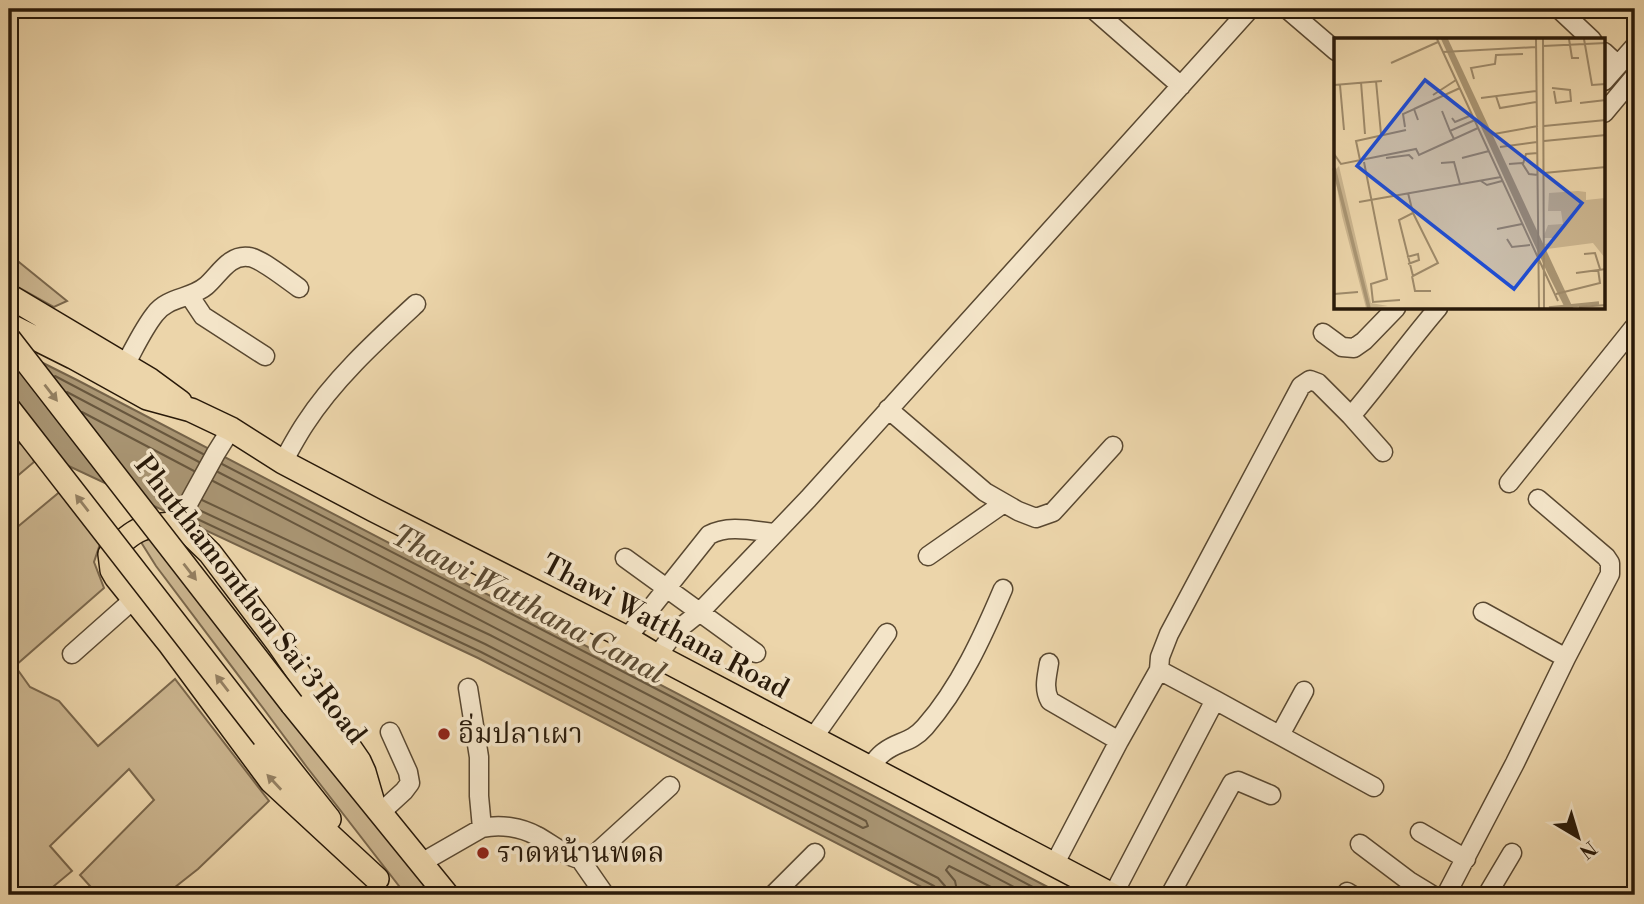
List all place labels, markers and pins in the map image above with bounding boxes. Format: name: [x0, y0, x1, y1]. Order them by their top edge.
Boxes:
place label: อิ่มปลาเผา: [458, 713, 583, 752]
marker: อิ่มปลาเผา: [436, 726, 452, 742]
place label: ราดหน้านพดล: [497, 836, 665, 871]
marker: ราดหน้านพดล: [475, 845, 491, 861]

